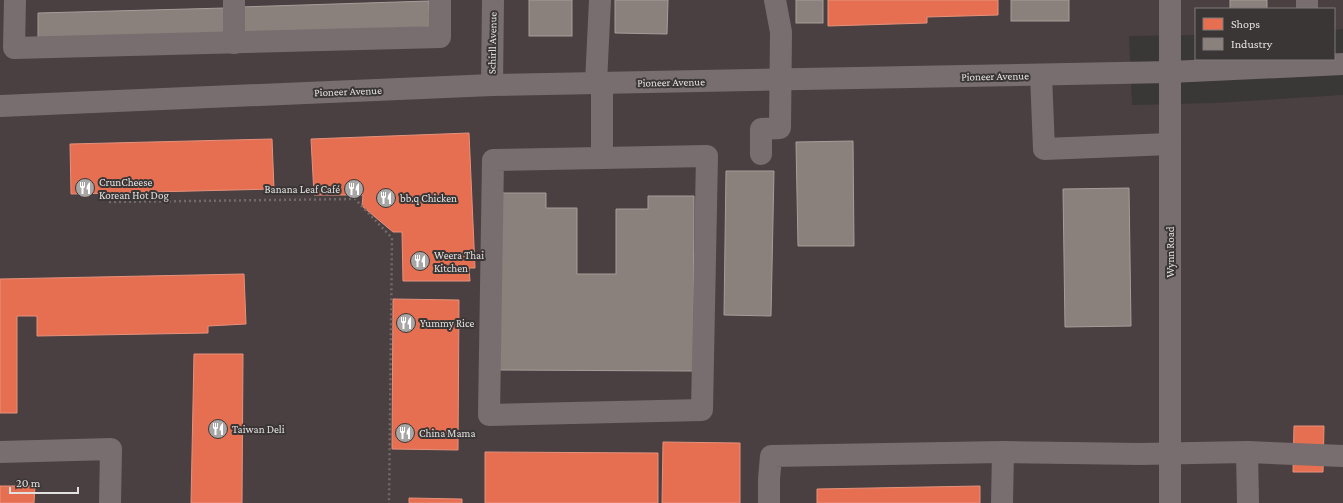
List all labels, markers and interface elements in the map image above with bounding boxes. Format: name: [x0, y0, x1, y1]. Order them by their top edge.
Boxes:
legend: [1195, 8, 1335, 60]
street label: Schirll Avenue: [485, 11, 499, 74]
text: Shops: [1231, 17, 1260, 31]
text: Industry: [1231, 37, 1273, 51]
street label: Pioneer Avenue: [961, 69, 1029, 83]
street label: Pioneer Avenue: [637, 75, 705, 89]
street label: Pioneer Avenue: [314, 84, 382, 98]
place label: CrunCheese Korean Hot Dog: [99, 176, 169, 202]
restaurant icon: CrunCheese Korean Hot Dog: [74, 177, 96, 199]
restaurant icon: Banana Leaf Café: [343, 178, 365, 200]
place label: Banana Leaf Café: [265, 183, 340, 195]
restaurant icon: bb.q Chicken: [375, 187, 397, 209]
place label: bb.q Chicken: [400, 192, 457, 205]
street label: Wynn Road: [1164, 226, 1177, 278]
place label: Weera Thai Kitchen: [434, 249, 484, 274]
restaurant icon: Weera Thai Kitchen: [409, 250, 431, 272]
restaurant icon: Yummy Rice: [395, 312, 417, 334]
place label: Yummy Rice: [420, 317, 474, 330]
restaurant icon: Taiwan Deli: [207, 418, 229, 440]
restaurant icon: China Mama: [394, 422, 416, 444]
place label: Taiwan Deli: [232, 423, 285, 435]
place label: China Mama: [419, 427, 476, 439]
scale bar: [10, 469, 78, 495]
text: 20 m: [16, 476, 41, 490]

